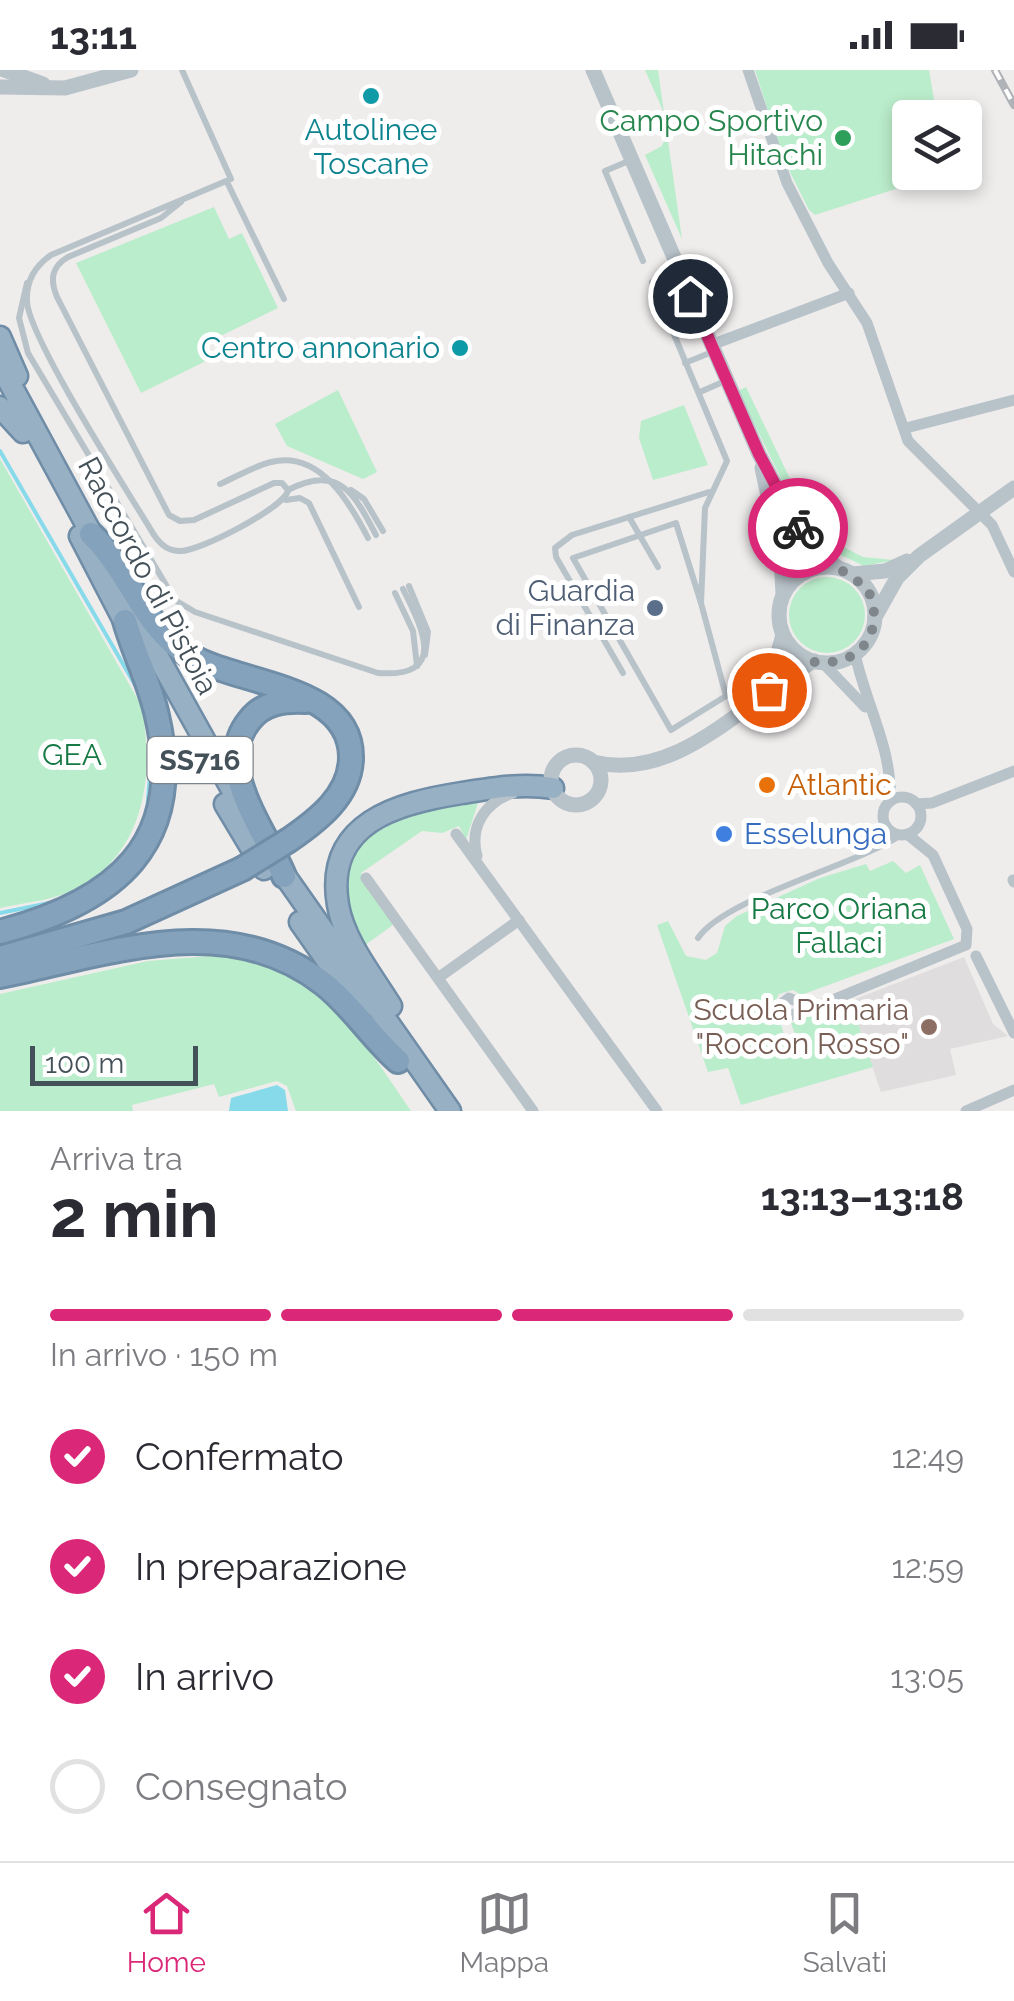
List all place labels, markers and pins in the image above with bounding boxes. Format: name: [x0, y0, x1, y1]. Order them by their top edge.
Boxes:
marker: Autolinee Toscane: [360, 85, 382, 107]
place label: Campo Sportivo Hitachi: [600, 103, 823, 172]
place label: Autolinee Toscane: [305, 112, 437, 181]
marker: Campo Sportivo Hitachi: [832, 127, 854, 149]
pin: [648, 254, 733, 339]
place label: Centro annonario: [201, 330, 440, 365]
marker: Centro annonario: [449, 337, 471, 359]
place label: Guardia di Finanza: [496, 573, 635, 642]
marker: Guardia di Finanza: [644, 597, 666, 619]
pin: [727, 648, 812, 733]
place label: Atlantic: [787, 767, 892, 802]
marker: Atlantic: [756, 774, 778, 796]
place label: Esselunga: [744, 816, 887, 851]
marker: Esselunga: [713, 823, 735, 845]
place label: Scuola Primaria "Roccon Rosso": [693, 992, 909, 1061]
marker: Scuola Primaria "Roccon Rosso": [918, 1016, 940, 1038]

